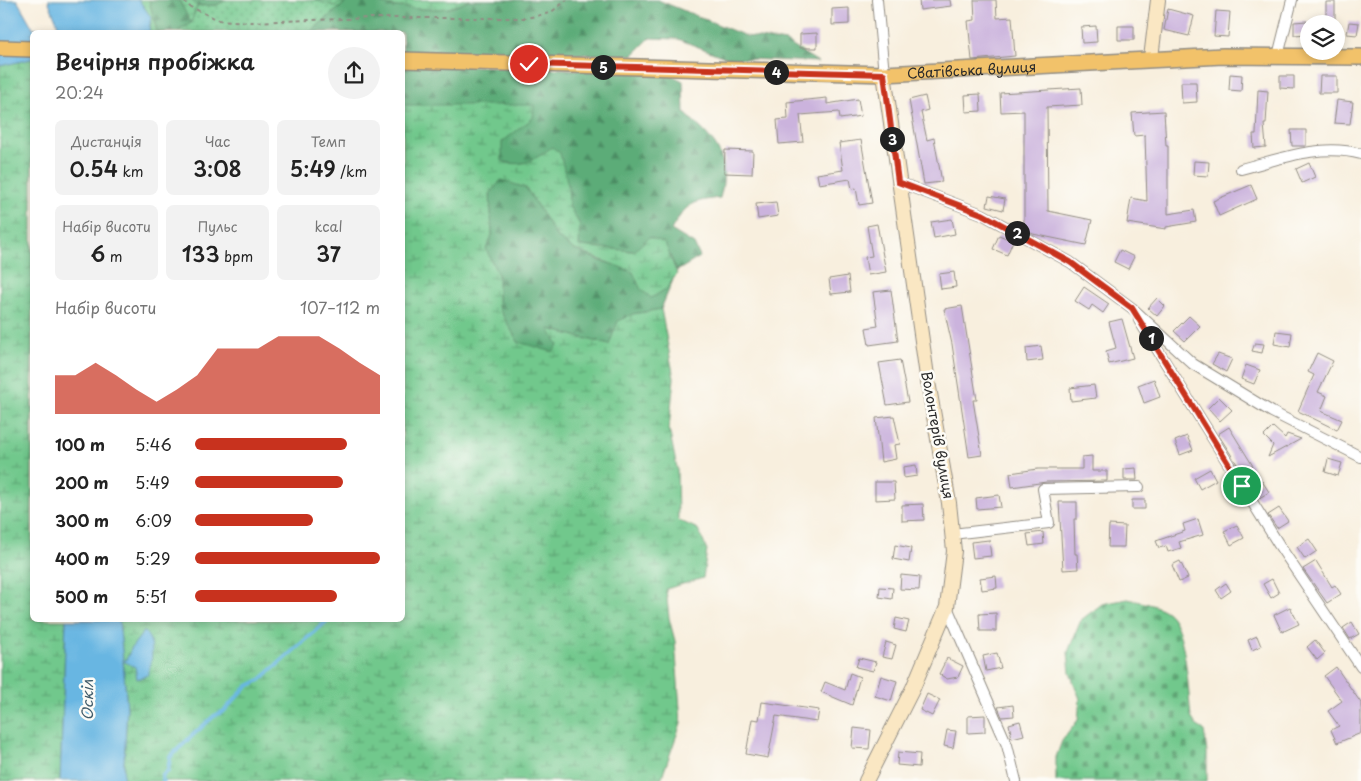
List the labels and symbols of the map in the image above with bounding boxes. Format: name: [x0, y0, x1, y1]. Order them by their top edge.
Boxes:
pin: [508, 43, 550, 85]
pin: 5: [590, 54, 616, 80]
street label: Сватівська вулиця: [906, 55, 1037, 83]
pin: 4: [764, 60, 788, 84]
pin: 3: [880, 126, 904, 152]
pin: 2: [1004, 220, 1030, 246]
pin: 1: [1138, 326, 1164, 350]
street label: Волонтерів вулиця: [916, 369, 960, 501]
pin: [1221, 465, 1263, 507]
water label: Оскіл: [75, 679, 98, 721]

